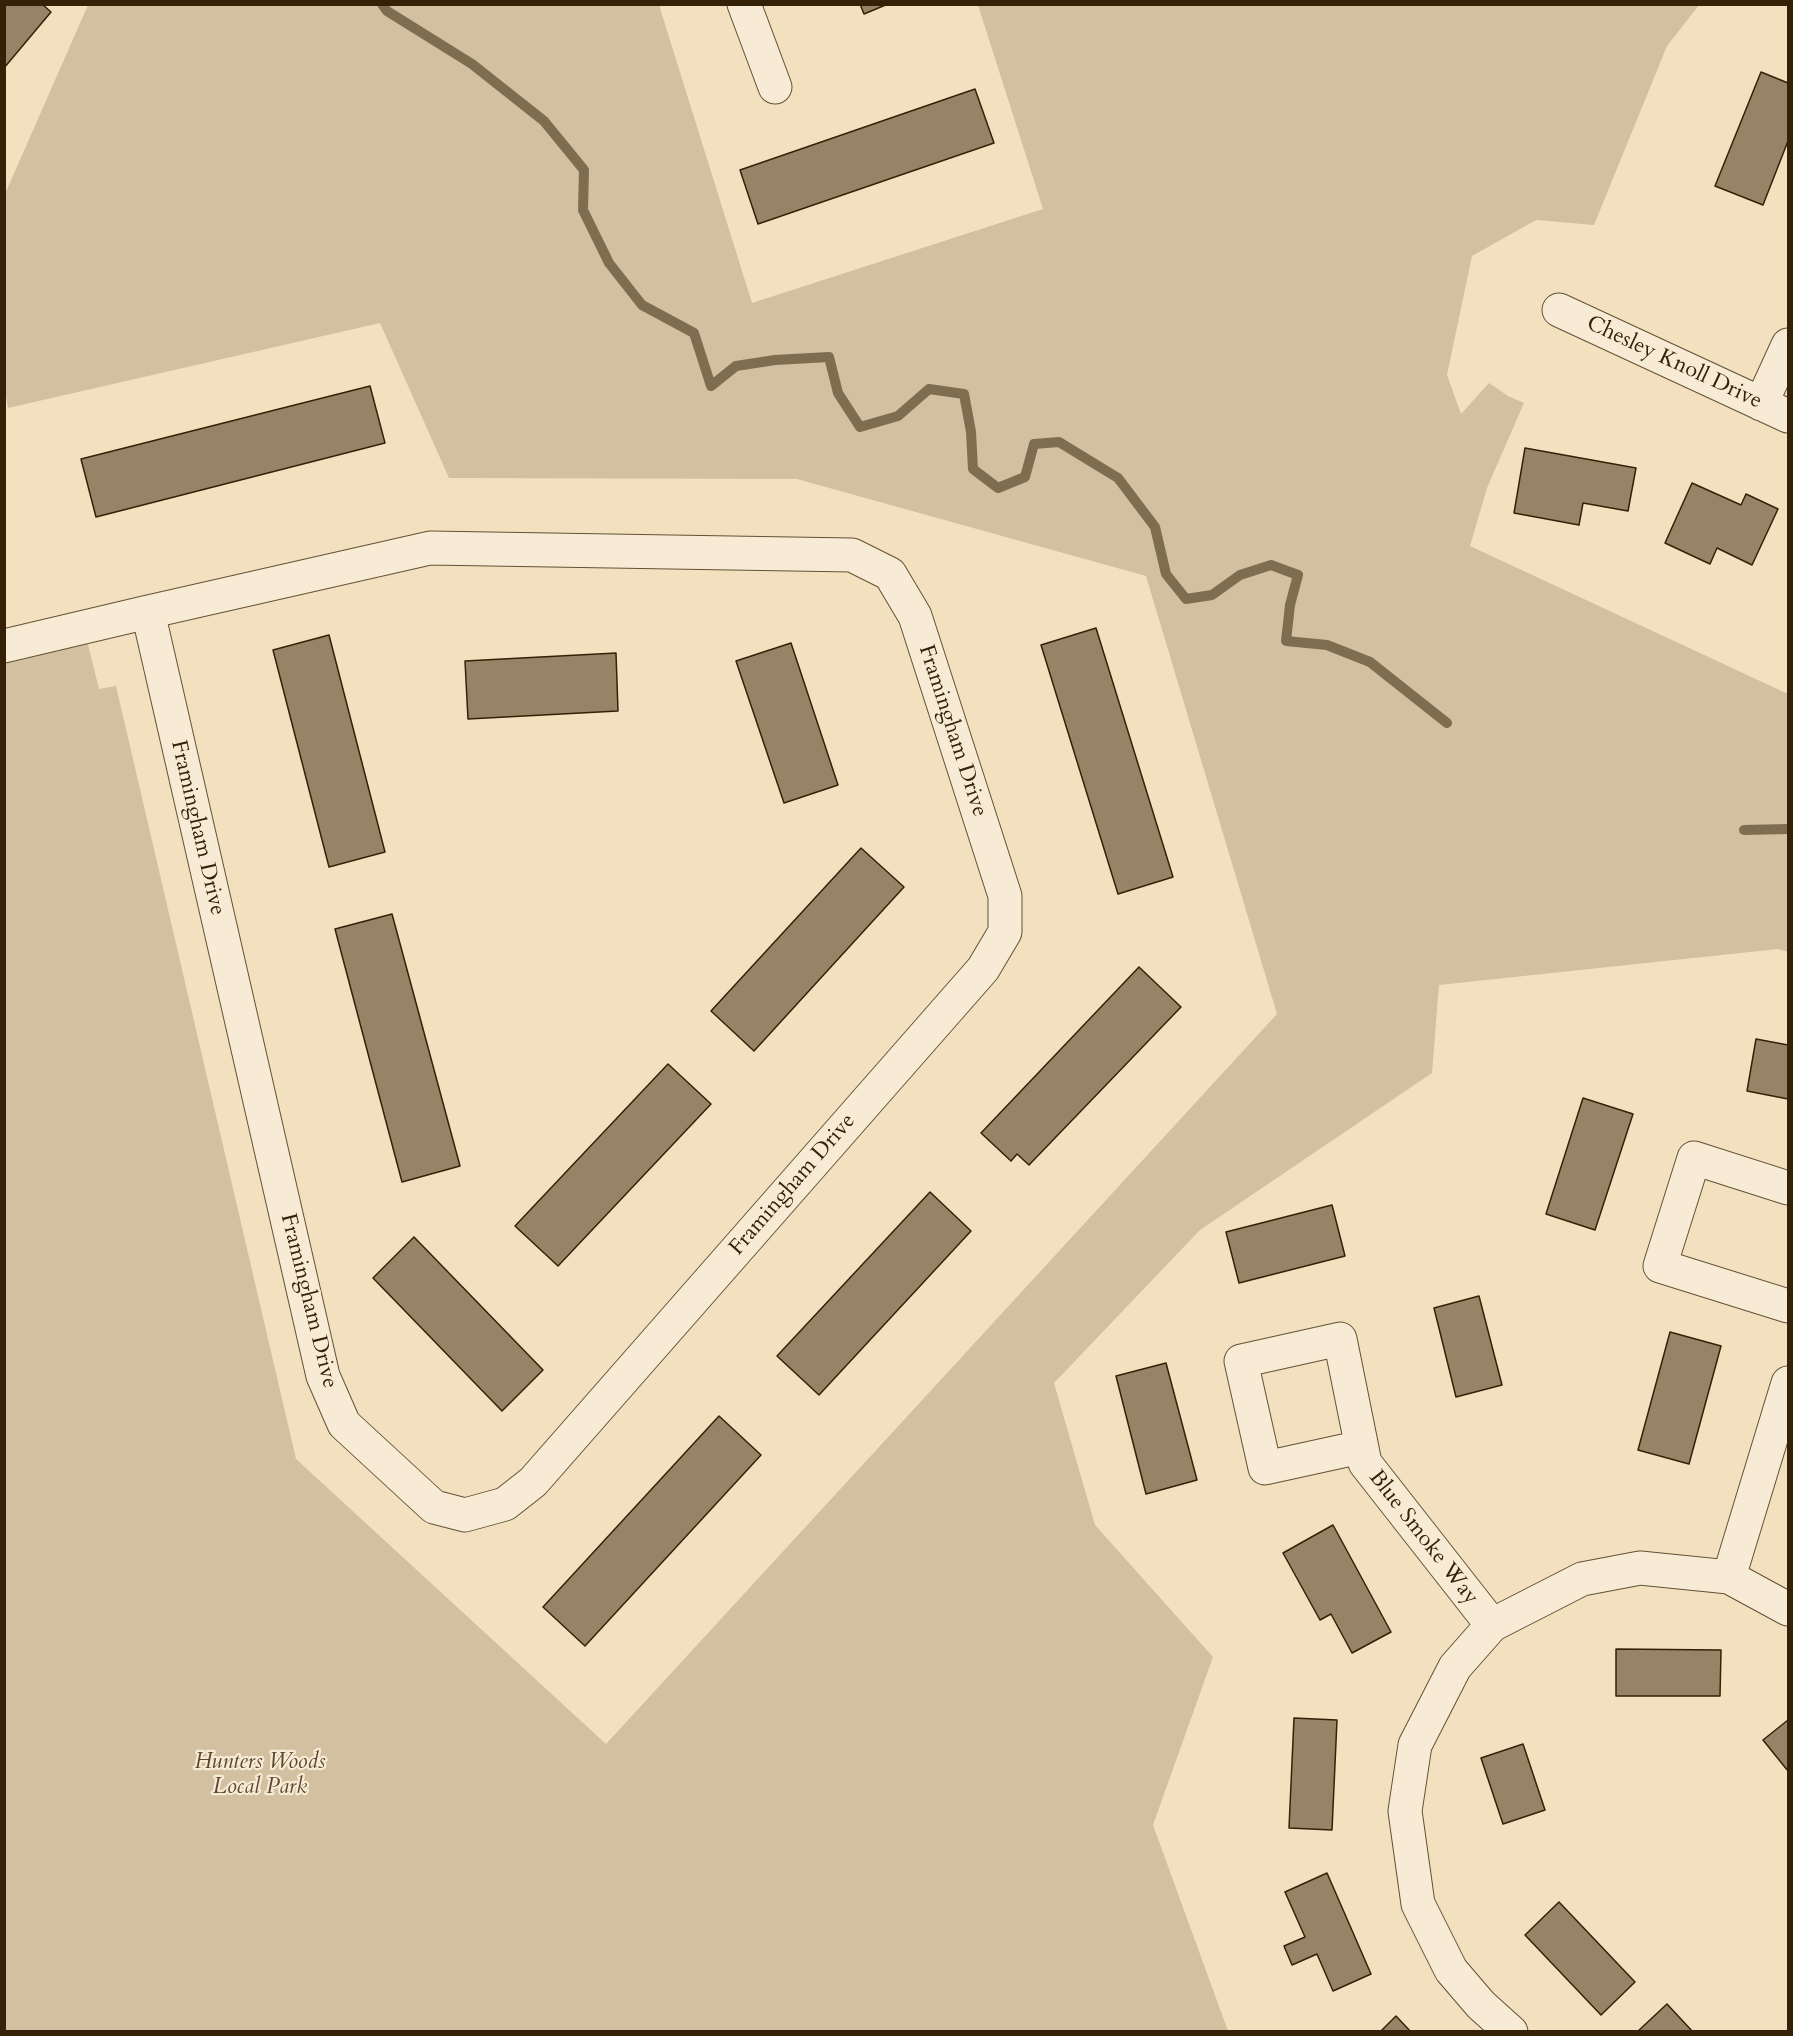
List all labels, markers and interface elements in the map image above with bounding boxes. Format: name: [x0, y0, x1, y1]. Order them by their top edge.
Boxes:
street label: Chesley Knoll Drive: [1582, 311, 1766, 415]
street label: Framingham Drive: [912, 642, 992, 820]
street label: Framingham Drive: [164, 738, 230, 918]
street label: Framingham Drive: [724, 1109, 862, 1261]
street label: Framingham Drive: [274, 1211, 342, 1391]
street label: Blue Smoke Way: [1362, 1466, 1484, 1610]
park label: Hunters Woods Local Park: [195, 1750, 325, 1802]

